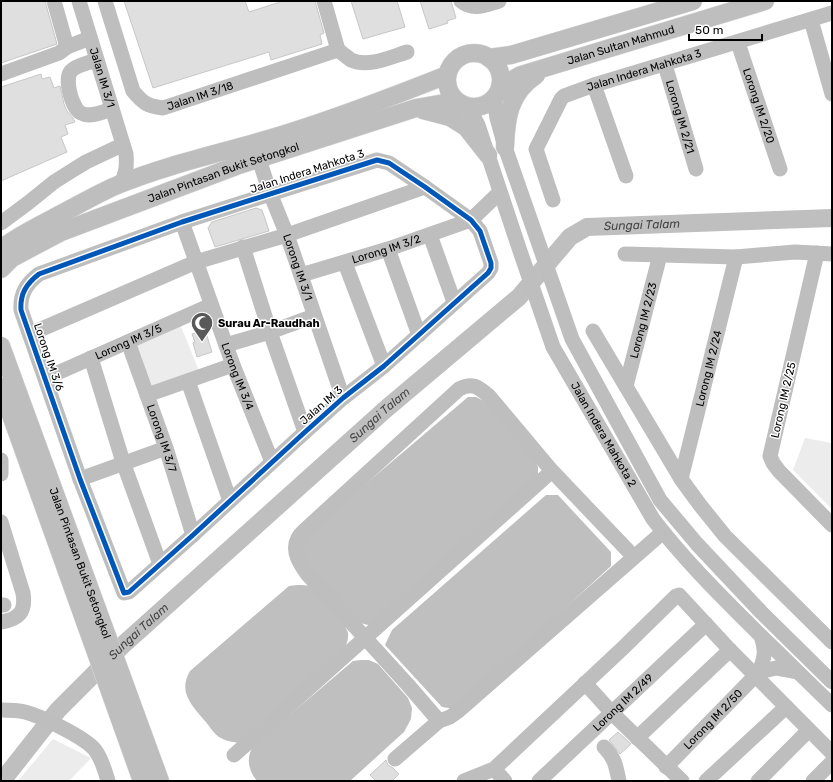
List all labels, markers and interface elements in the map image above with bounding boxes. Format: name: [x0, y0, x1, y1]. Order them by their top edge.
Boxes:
scale bar: [689, 16, 762, 42]
street label: Jalan Sultan Mahmud: [566, 23, 676, 68]
text: 50 m: [695, 23, 723, 37]
street label: Jalan IM 3/1: [87, 46, 117, 109]
street label: Jalan Indera Mahkota 3: [585, 47, 703, 94]
street label: Lorong IM 2/20: [740, 67, 777, 145]
street label: Jalan IM 3/18: [165, 79, 235, 113]
street label: Lorong IM 2/21: [663, 79, 697, 155]
street label: Jalan Pintasan Bukit Setongkol: [146, 140, 301, 206]
street label: Jalan Indera Mahkota 3: [248, 147, 366, 196]
water label: Sungai Talam: [603, 217, 681, 233]
street label: Lorong IM 3/1: [280, 232, 315, 302]
street label: Lorong IM 3/2: [350, 232, 422, 266]
street label: Lorong IM 2/23: [627, 281, 660, 360]
mosque icon: Surau Ar-Raudhah: [189, 310, 215, 343]
place label: Surau Ar-Raudhah: [218, 317, 320, 330]
street label: Lorong IM 3/6: [31, 321, 66, 393]
street label: Lorong IM 3/5: [93, 321, 164, 362]
street label: Lorong IM 2/24: [693, 329, 725, 408]
street label: Lorong IM 3/4: [219, 341, 256, 412]
street label: Lorong IM 2/25: [768, 360, 799, 439]
street label: Jalan Indera Mahkota 2: [568, 380, 639, 489]
street label: Jalan IM 3: [297, 383, 346, 427]
water label: Sungai Talam: [346, 384, 413, 445]
street label: Lorong IM 3/7: [144, 403, 179, 474]
street label: Jalan Pintasan Bukit Setongkol: [46, 486, 113, 640]
water label: Sungai Talam: [106, 600, 172, 662]
street label: Lorong IM 2/49: [590, 671, 656, 734]
street label: Lorong IM 2/50: [681, 687, 745, 752]

